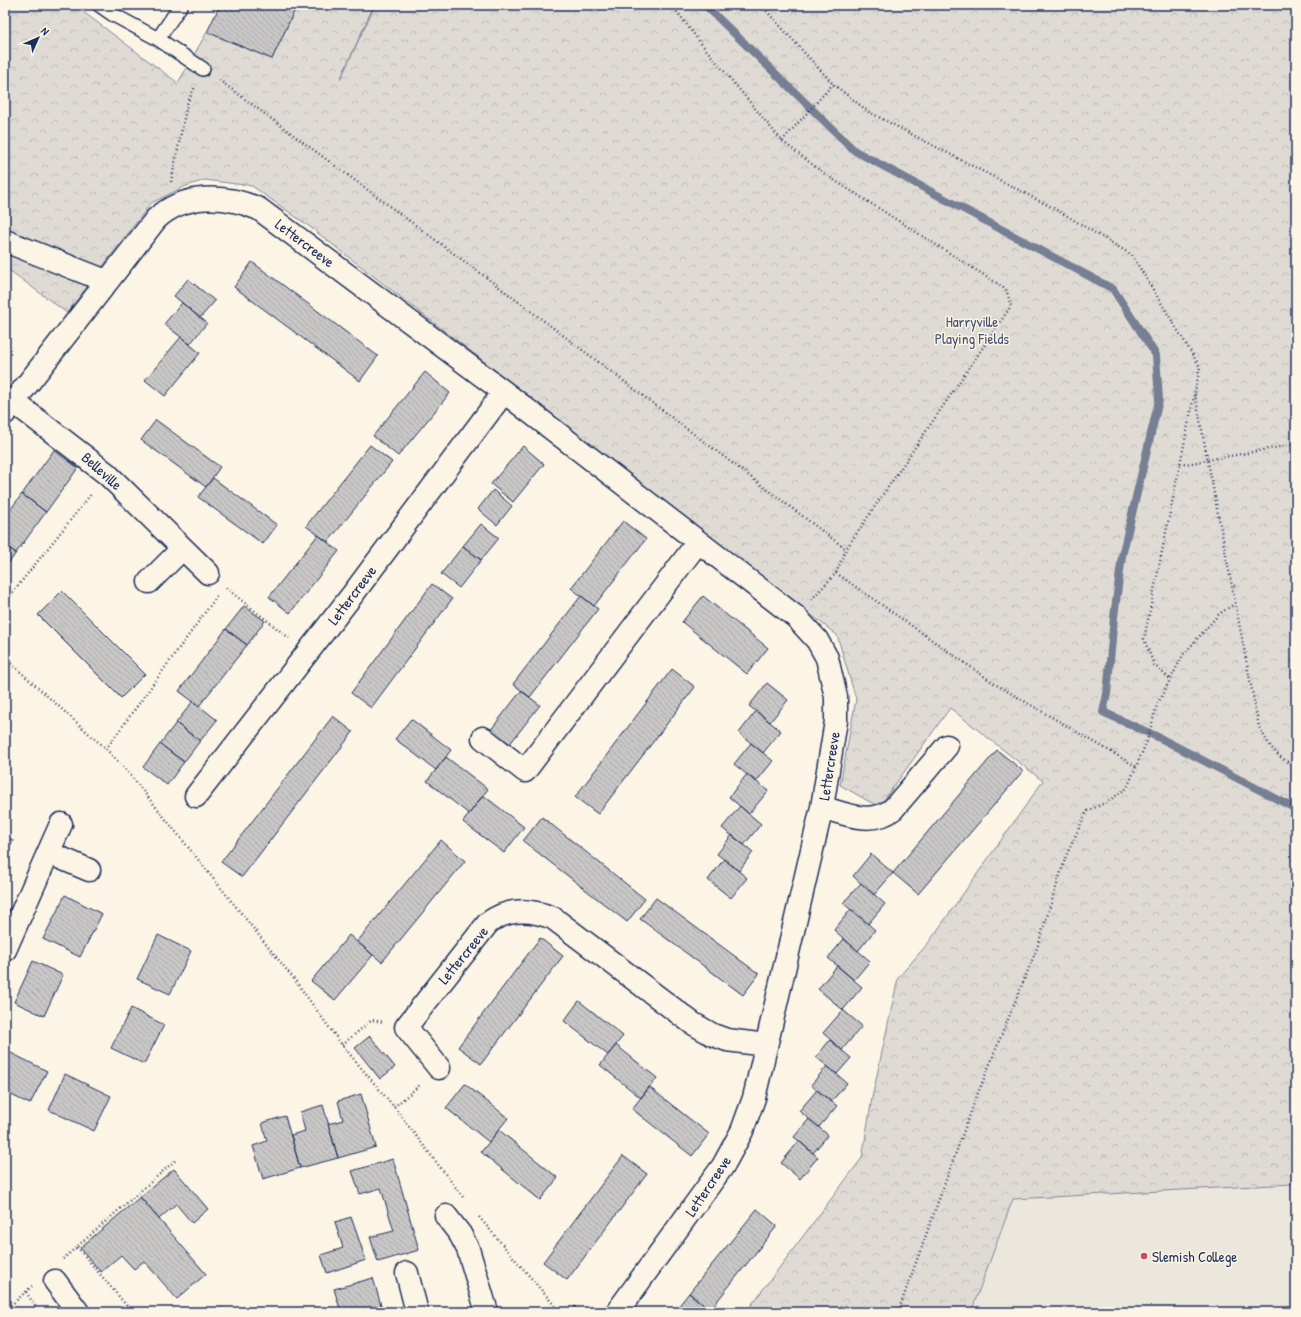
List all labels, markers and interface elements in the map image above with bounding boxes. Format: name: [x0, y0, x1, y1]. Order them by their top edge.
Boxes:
north arrow: [18, 18, 58, 58]
text: N: [38, 24, 52, 38]
street label: Lettercreeve: [271, 214, 339, 272]
park label: Harryville Playing Fields: [935, 311, 1009, 349]
street label: Belleville: [77, 447, 127, 495]
street label: Lettercreeve: [323, 561, 381, 629]
street label: Lettercreeve: [813, 730, 845, 802]
street label: Lettercreeve: [433, 922, 493, 988]
street label: Lettercreeve: [680, 1151, 736, 1221]
place label: Slemish College: [1152, 1246, 1237, 1267]
marker: Slemish College: [1139, 1251, 1149, 1261]

